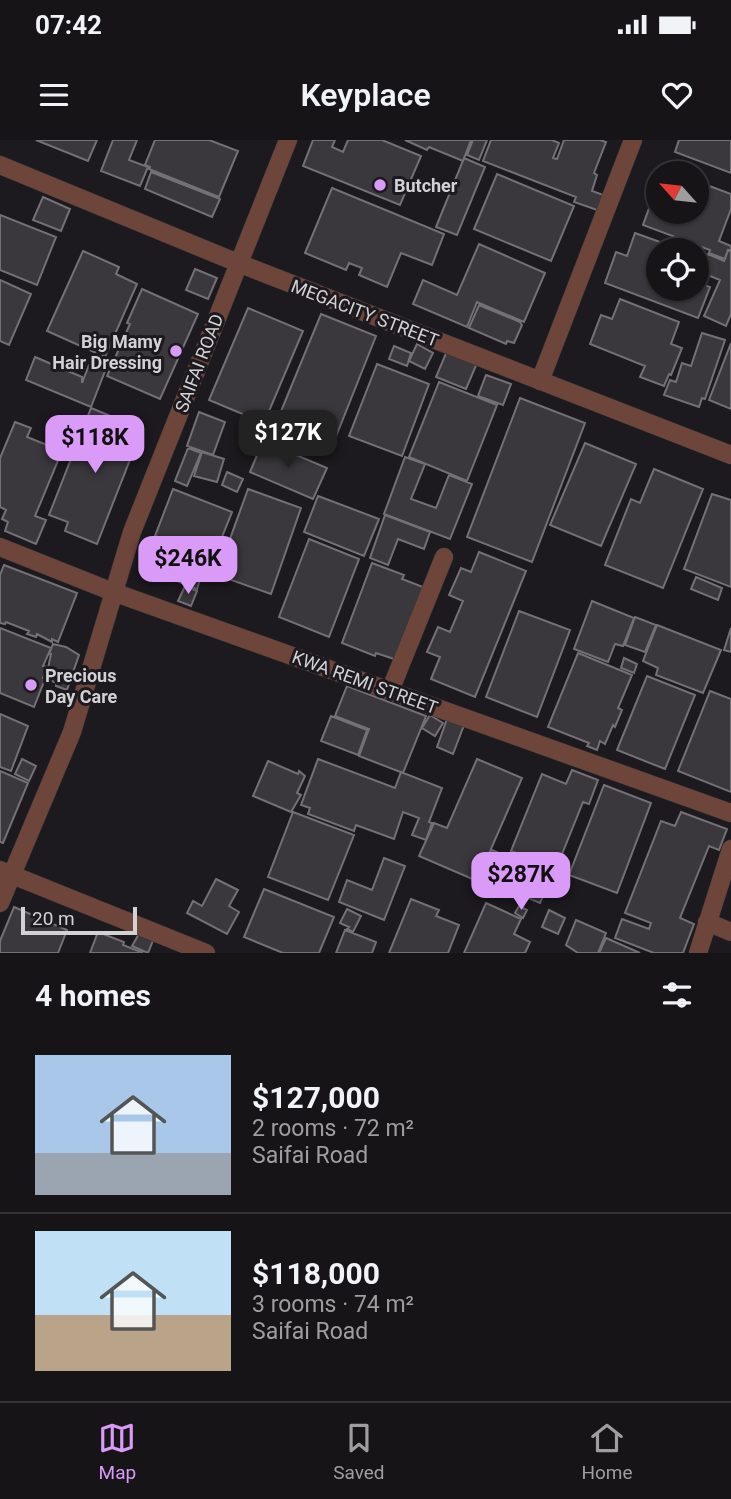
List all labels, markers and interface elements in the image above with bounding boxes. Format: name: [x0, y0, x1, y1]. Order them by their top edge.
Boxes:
text: 07:42: [35, 10, 102, 40]
icon: menu: [35, 76, 73, 114]
text: Keyplace: [300, 76, 431, 114]
icon: heart: [658, 76, 696, 114]
north arrow: [646, 161, 709, 224]
map controls: [646, 161, 709, 301]
place label: Butcher: [394, 175, 458, 196]
marker: Butcher: [372, 177, 388, 193]
button: locate: [646, 238, 709, 301]
street label: MEGACITY STREET: [288, 275, 442, 351]
street label: SAIFAI ROAD: [171, 311, 227, 415]
place label: Big Mamy Hair Dressing: [52, 331, 163, 373]
marker: Big Mamy Hair Dressing: [168, 343, 184, 359]
pin: $127K: [239, 410, 337, 470]
pin: $118K: [46, 416, 144, 475]
text: $127K: [254, 419, 322, 446]
text: $118K: [61, 424, 129, 451]
pin: $246K: [139, 536, 237, 596]
text: $246K: [154, 545, 222, 572]
street label: KWA REMI STREET: [289, 646, 441, 718]
place label: Precious Day Care: [45, 665, 118, 707]
marker: Precious Day Care: [23, 677, 39, 693]
pin: $287K: [472, 852, 570, 912]
text: $287K: [487, 861, 555, 888]
scale bar: [21, 904, 136, 936]
text: 20 m: [32, 907, 75, 930]
icon: filters: [658, 976, 696, 1014]
text: 4 homes: [35, 978, 151, 1013]
text: $127,000: [252, 1080, 380, 1115]
icon: home: [91, 1083, 175, 1167]
text: 2 rooms · 72 m²: [252, 1115, 414, 1142]
text: Saifai Road: [252, 1142, 368, 1169]
text: $118,000: [252, 1256, 380, 1291]
icon: home: [91, 1259, 175, 1343]
text: 3 rooms · 74 m²: [252, 1291, 414, 1318]
text: Saifai Road: [252, 1318, 368, 1345]
tab: Map: [98, 1419, 136, 1484]
tab: Saved: [333, 1419, 385, 1484]
tab: Home: [581, 1419, 633, 1484]

